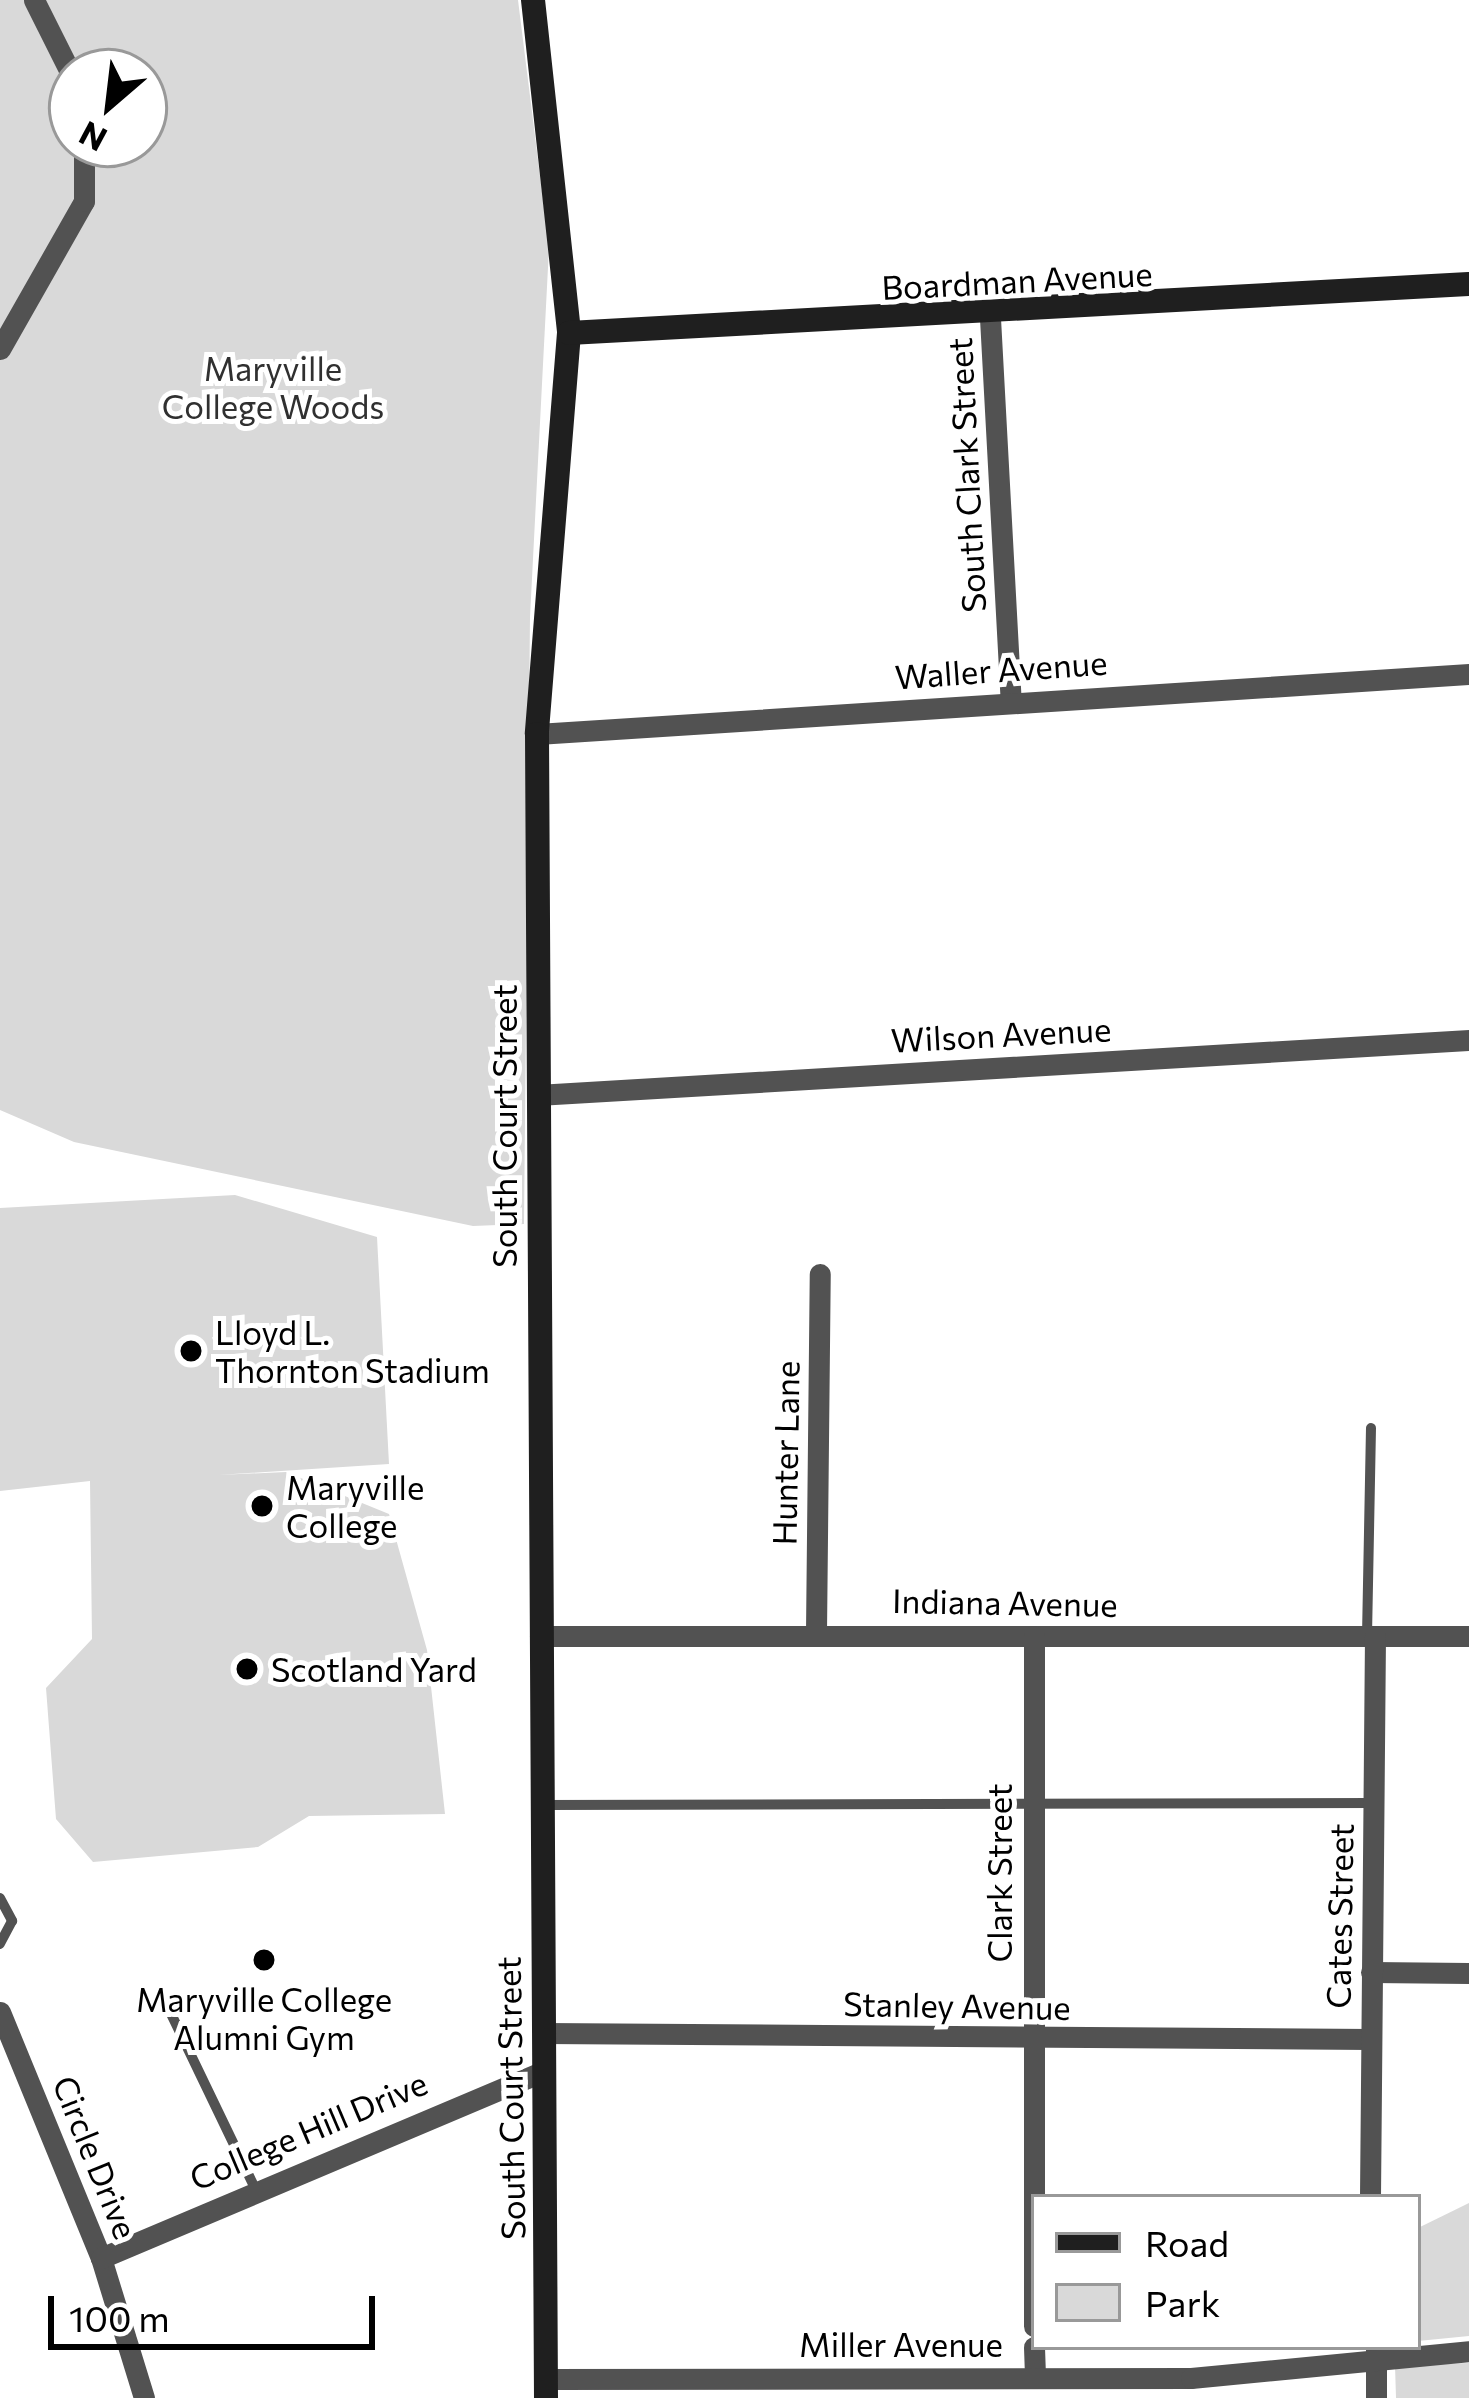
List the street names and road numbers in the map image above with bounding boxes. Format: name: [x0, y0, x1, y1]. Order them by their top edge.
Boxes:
street label: Boardman Avenue: [881, 253, 1153, 307]
street label: South Clark Street: [939, 337, 993, 613]
street label: Waller Avenue: [893, 642, 1109, 696]
street label: South Court Street: [484, 984, 524, 1268]
street label: Wilson Avenue: [890, 1008, 1112, 1060]
street label: Hunter Lane: [764, 1360, 806, 1546]
street label: Indiana Avenue: [892, 1580, 1118, 1624]
street label: Clark Street: [979, 1784, 1019, 1962]
street label: Cates Street: [1318, 1823, 1360, 2009]
street label: South Court Street: [488, 1956, 532, 2240]
street label: Stanley Avenue: [843, 1983, 1071, 2027]
street label: College Hill Drive: [183, 2062, 433, 2198]
street label: Circle Drive: [45, 2070, 147, 2244]
street label: Miller Avenue: [799, 2324, 1003, 2364]

